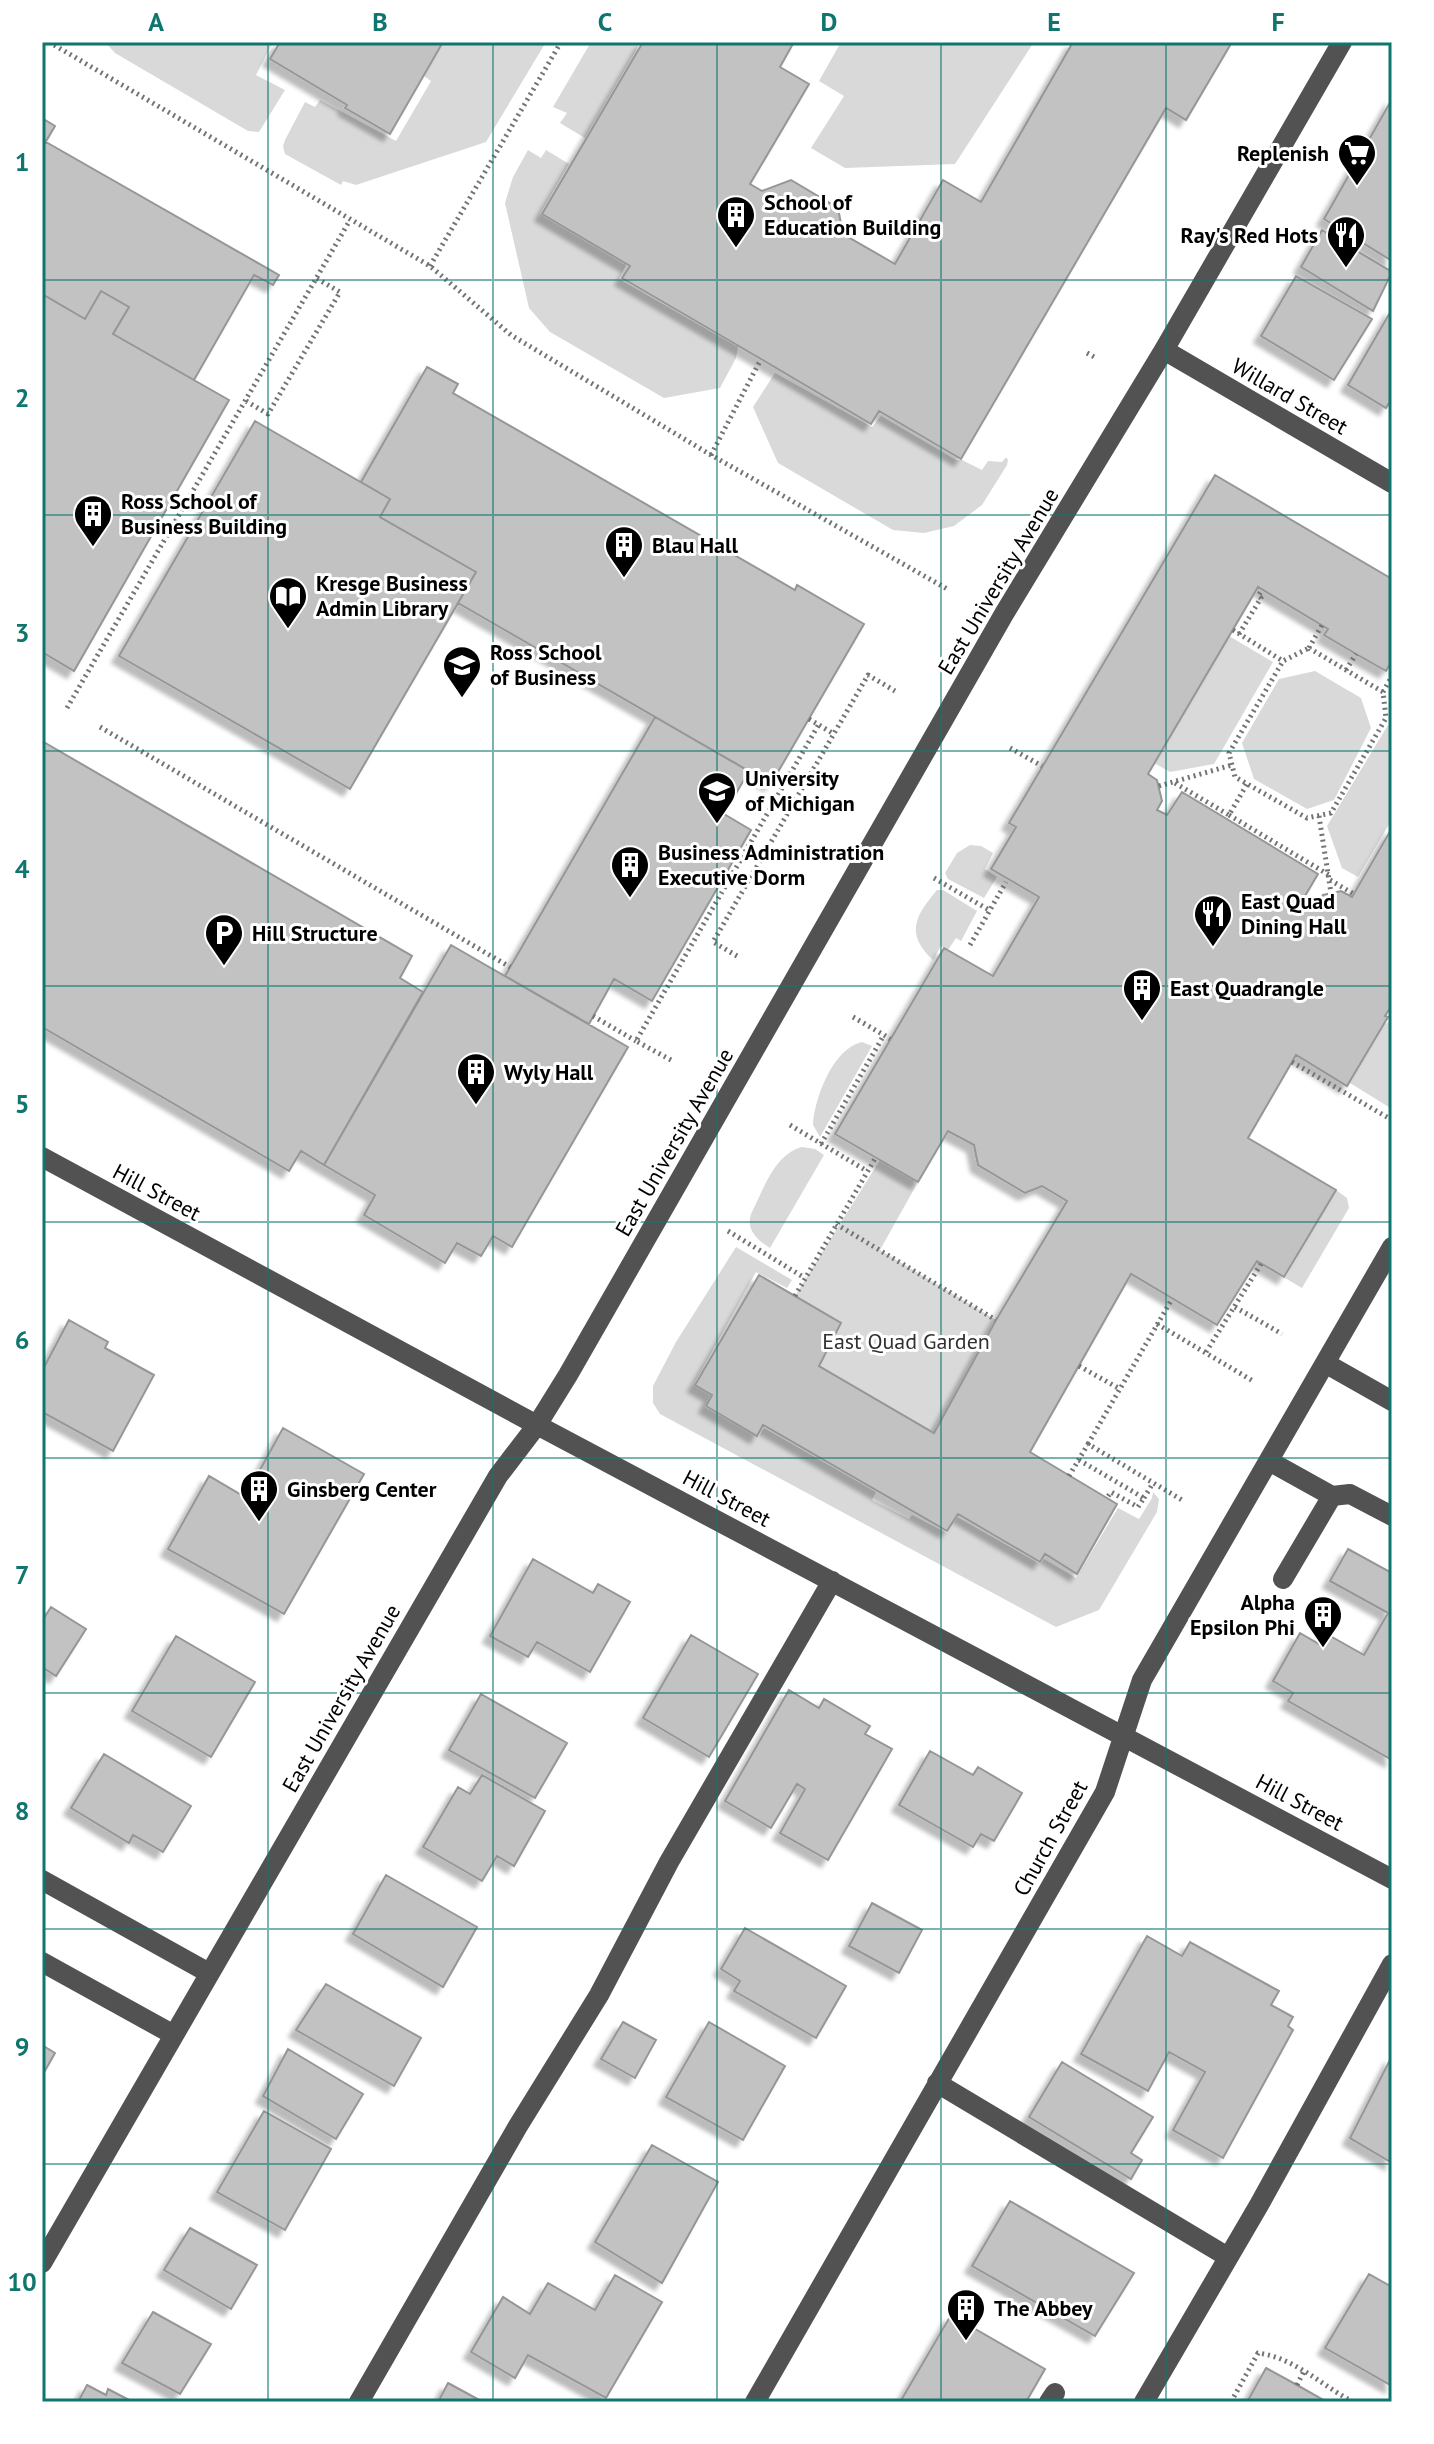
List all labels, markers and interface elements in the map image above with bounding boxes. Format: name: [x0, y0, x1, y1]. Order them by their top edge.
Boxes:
text: A: [148, 5, 164, 38]
text: B: [372, 5, 388, 38]
text: C: [598, 5, 612, 38]
text: D: [821, 5, 837, 38]
text: E: [1047, 5, 1061, 38]
text: F: [1271, 5, 1285, 38]
supermarket icon: Replenish: [1336, 132, 1378, 187]
place label: Replenish: [1237, 139, 1329, 167]
text: 1: [15, 145, 29, 178]
place label: School of Education Building: [764, 188, 941, 241]
building icon: School of Education Building: [715, 194, 757, 249]
restaurant icon: Ray's Red Hots: [1325, 214, 1367, 269]
place label: Ray's Red Hots: [1181, 221, 1318, 249]
street label: Willard Street: [1227, 352, 1353, 441]
text: 2: [15, 381, 29, 414]
street label: East University Avenue: [931, 483, 1065, 679]
place label: Ross School of Business Building: [121, 487, 287, 540]
building icon: Ross School of Business Building: [72, 493, 114, 548]
building icon: Blau Hall: [603, 524, 645, 579]
place label: Blau Hall: [652, 531, 738, 559]
place label: Kresge Business Admin Library: [316, 569, 468, 622]
library icon: Kresge Business Admin Library: [267, 575, 309, 630]
text: 3: [15, 616, 29, 649]
place label: Ross School of Business: [490, 638, 602, 691]
school or university icon: Ross School of Business: [441, 644, 483, 699]
place label: University of Michigan: [745, 764, 855, 817]
school or university icon: University of Michigan: [696, 770, 738, 825]
place label: Business Administration Executive Dorm: [658, 838, 884, 891]
building icon: Business Administration Executive Dorm: [609, 844, 651, 899]
text: 4: [15, 852, 30, 885]
place label: East Quad Dining Hall: [1241, 887, 1347, 940]
restaurant icon: East Quad Dining Hall: [1192, 893, 1234, 948]
parking icon: Hill Structure: [203, 912, 245, 967]
place label: Hill Structure: [252, 919, 378, 947]
building icon: East Quadrangle: [1121, 967, 1163, 1022]
place label: East Quadrangle: [1170, 974, 1324, 1002]
street label: East University Avenue: [609, 1043, 739, 1241]
building icon: Wyly Hall: [455, 1051, 497, 1106]
place label: Wyly Hall: [504, 1058, 594, 1086]
text: 5: [15, 1087, 29, 1120]
street label: Hill Street: [108, 1157, 206, 1227]
text: 6: [15, 1323, 29, 1356]
park label: East Quad Garden: [822, 1327, 990, 1355]
street label: Hill Street: [678, 1463, 776, 1533]
building icon: Ginsberg Center: [238, 1468, 280, 1523]
place label: Ginsberg Center: [287, 1475, 437, 1503]
text: 7: [15, 1558, 29, 1591]
place label: Alpha Epsilon Phi: [1190, 1588, 1295, 1641]
building icon: Alpha Epsilon Phi: [1302, 1594, 1344, 1649]
street label: East University Avenue: [276, 1599, 406, 1797]
street label: Hill Street: [1251, 1767, 1349, 1837]
street label: Church Street: [1007, 1775, 1094, 1901]
text: 8: [15, 1794, 29, 1827]
text: 9: [15, 2030, 29, 2063]
text: 10: [7, 2265, 37, 2298]
building icon: The Abbey: [945, 2287, 987, 2342]
place label: The Abbey: [994, 2294, 1093, 2322]

